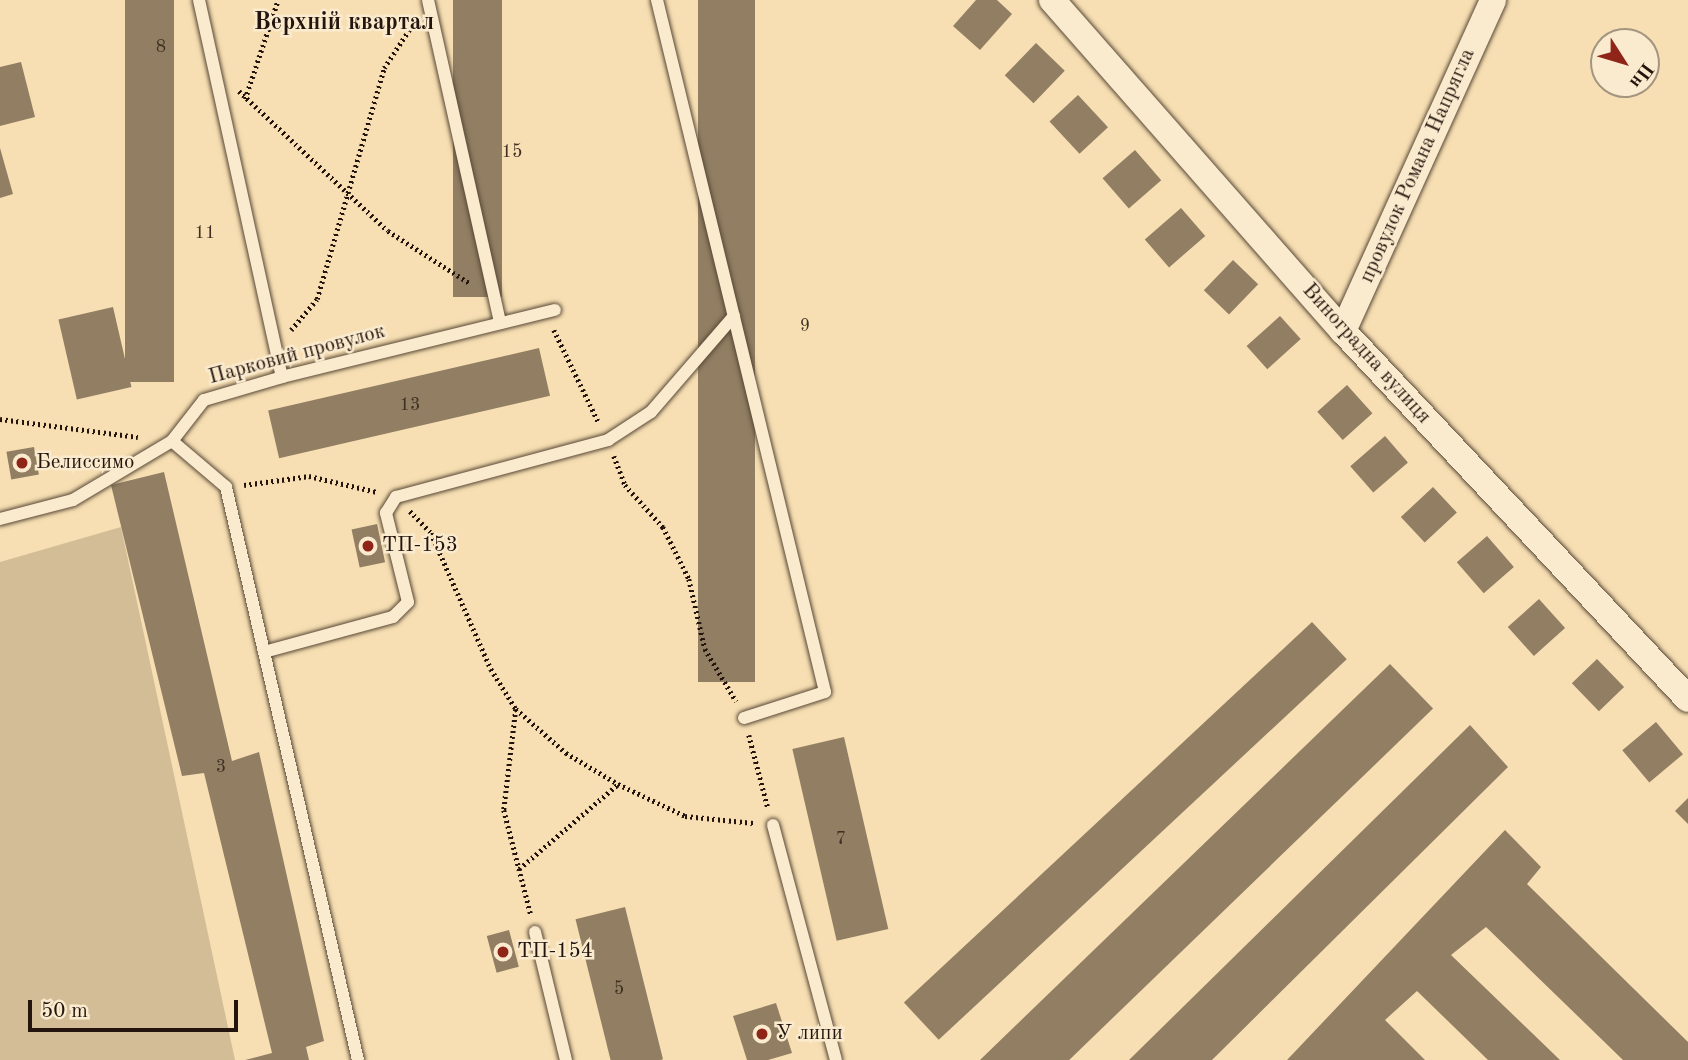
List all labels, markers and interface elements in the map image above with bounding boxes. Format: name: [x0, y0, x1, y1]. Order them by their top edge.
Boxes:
district label: Верхній квартал: [254, 10, 434, 38]
north arrow: [1590, 28, 1660, 98]
house number: 8: [156, 36, 166, 58]
street label: провулок Романа Напрягла: [1355, 45, 1481, 287]
text: Пн: [1625, 59, 1656, 91]
house number: 15: [502, 141, 522, 163]
house number: 11: [195, 222, 215, 244]
street label: Виноградна вулиця: [1296, 278, 1436, 430]
house number: 9: [800, 315, 810, 337]
street label: Парковий провулок: [206, 319, 388, 391]
house number: 13: [400, 394, 420, 416]
place label: Белиссимо: [36, 450, 135, 476]
marker: Белиссимо: [14, 455, 30, 471]
place label: ТП-153: [382, 533, 458, 559]
marker: ТП-153: [360, 538, 376, 554]
house number: 3: [216, 756, 226, 778]
house number: 7: [836, 828, 846, 850]
place label: ТП-154: [517, 939, 593, 965]
marker: ТП-154: [495, 944, 511, 960]
house number: 5: [614, 978, 624, 1000]
scale bar: [32, 986, 242, 1030]
text: 50 m: [41, 1001, 88, 1022]
place label: У липи: [776, 1021, 843, 1047]
marker: У липи: [754, 1026, 770, 1042]

